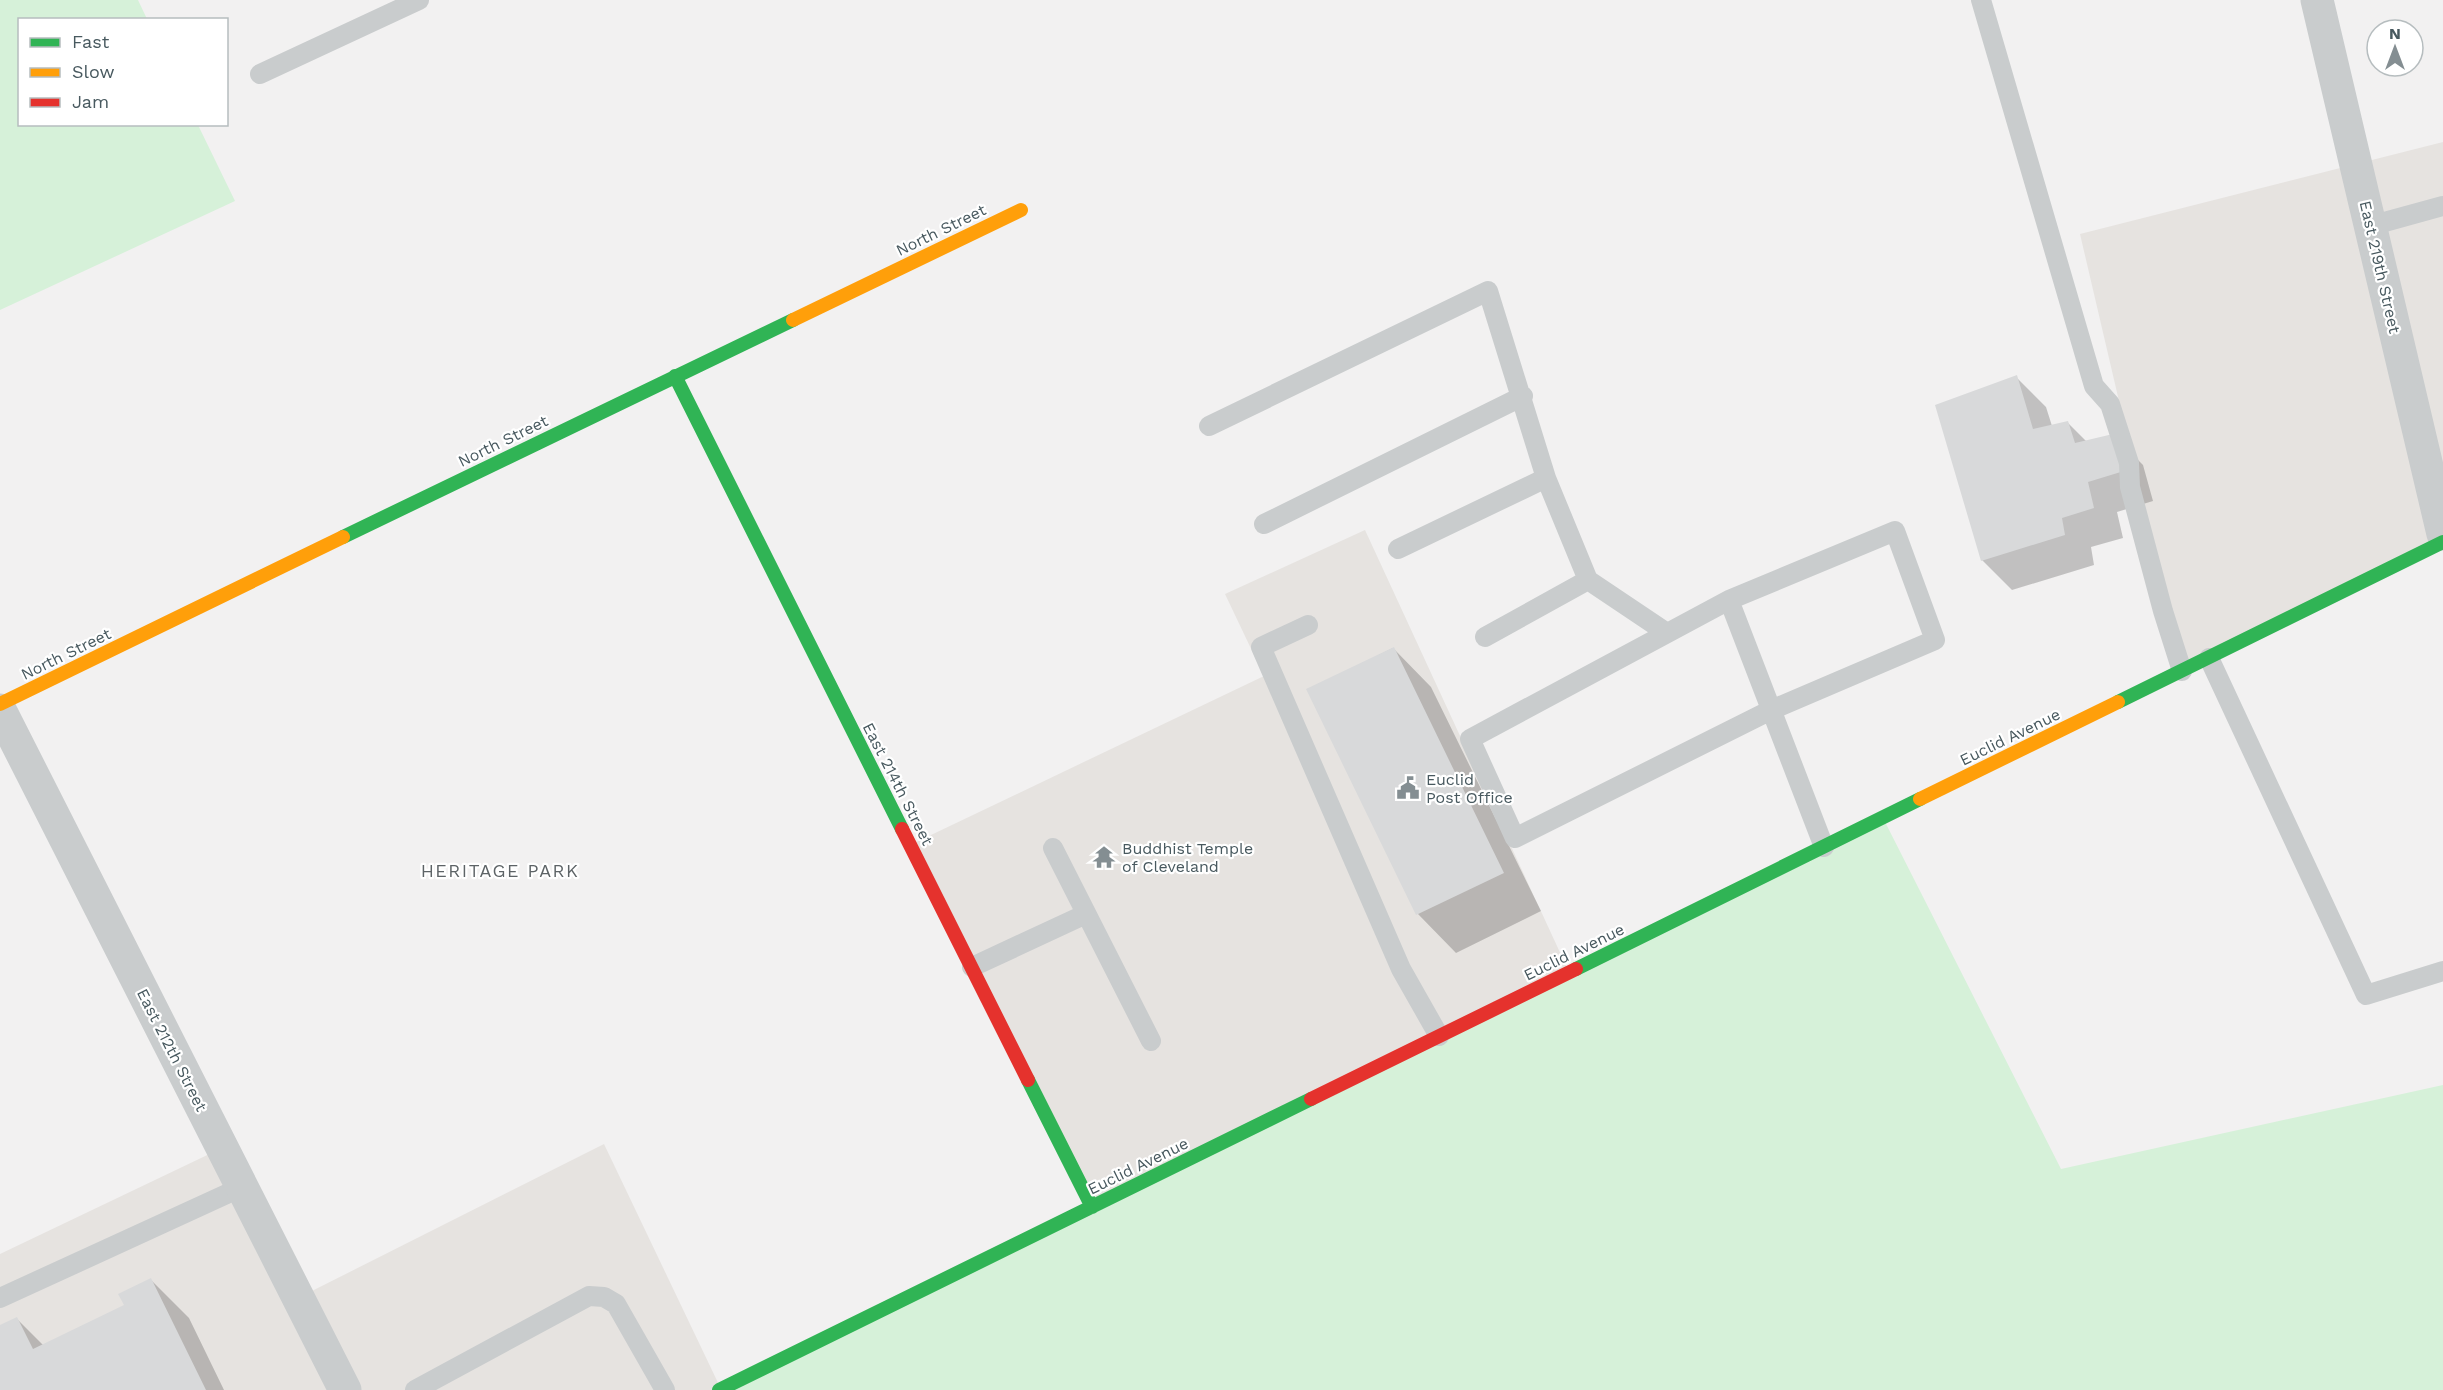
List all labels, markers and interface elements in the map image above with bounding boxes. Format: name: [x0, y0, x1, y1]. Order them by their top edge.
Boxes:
legend: [18, 18, 228, 126]
north arrow: [2365, 18, 2425, 78]
text: N: [2389, 24, 2401, 43]
text: Fast: [72, 31, 110, 52]
text: Slow: [72, 61, 115, 82]
text: Jam: [72, 91, 109, 112]
street label: East 219th Street: [2355, 199, 2405, 335]
street label: North Street: [893, 200, 989, 260]
street label: North Street: [455, 411, 551, 471]
street label: North Street: [18, 624, 114, 684]
street label: Euclid Avenue: [1957, 704, 2063, 770]
street label: East 214th Street: [859, 719, 937, 849]
place label: Euclid Post Office: [1426, 770, 1513, 807]
public building icon: Euclid Post Office: [1395, 775, 1421, 801]
place label: Buddhist Temple of Cleveland: [1122, 839, 1253, 876]
temple icon: Buddhist Temple of Cleveland: [1091, 844, 1117, 870]
district label: HERITAGE PARK: [421, 860, 579, 881]
street label: Euclid Avenue: [1521, 919, 1627, 985]
street label: East 212th Street: [133, 986, 211, 1115]
street label: Euclid Avenue: [1085, 1133, 1191, 1199]

